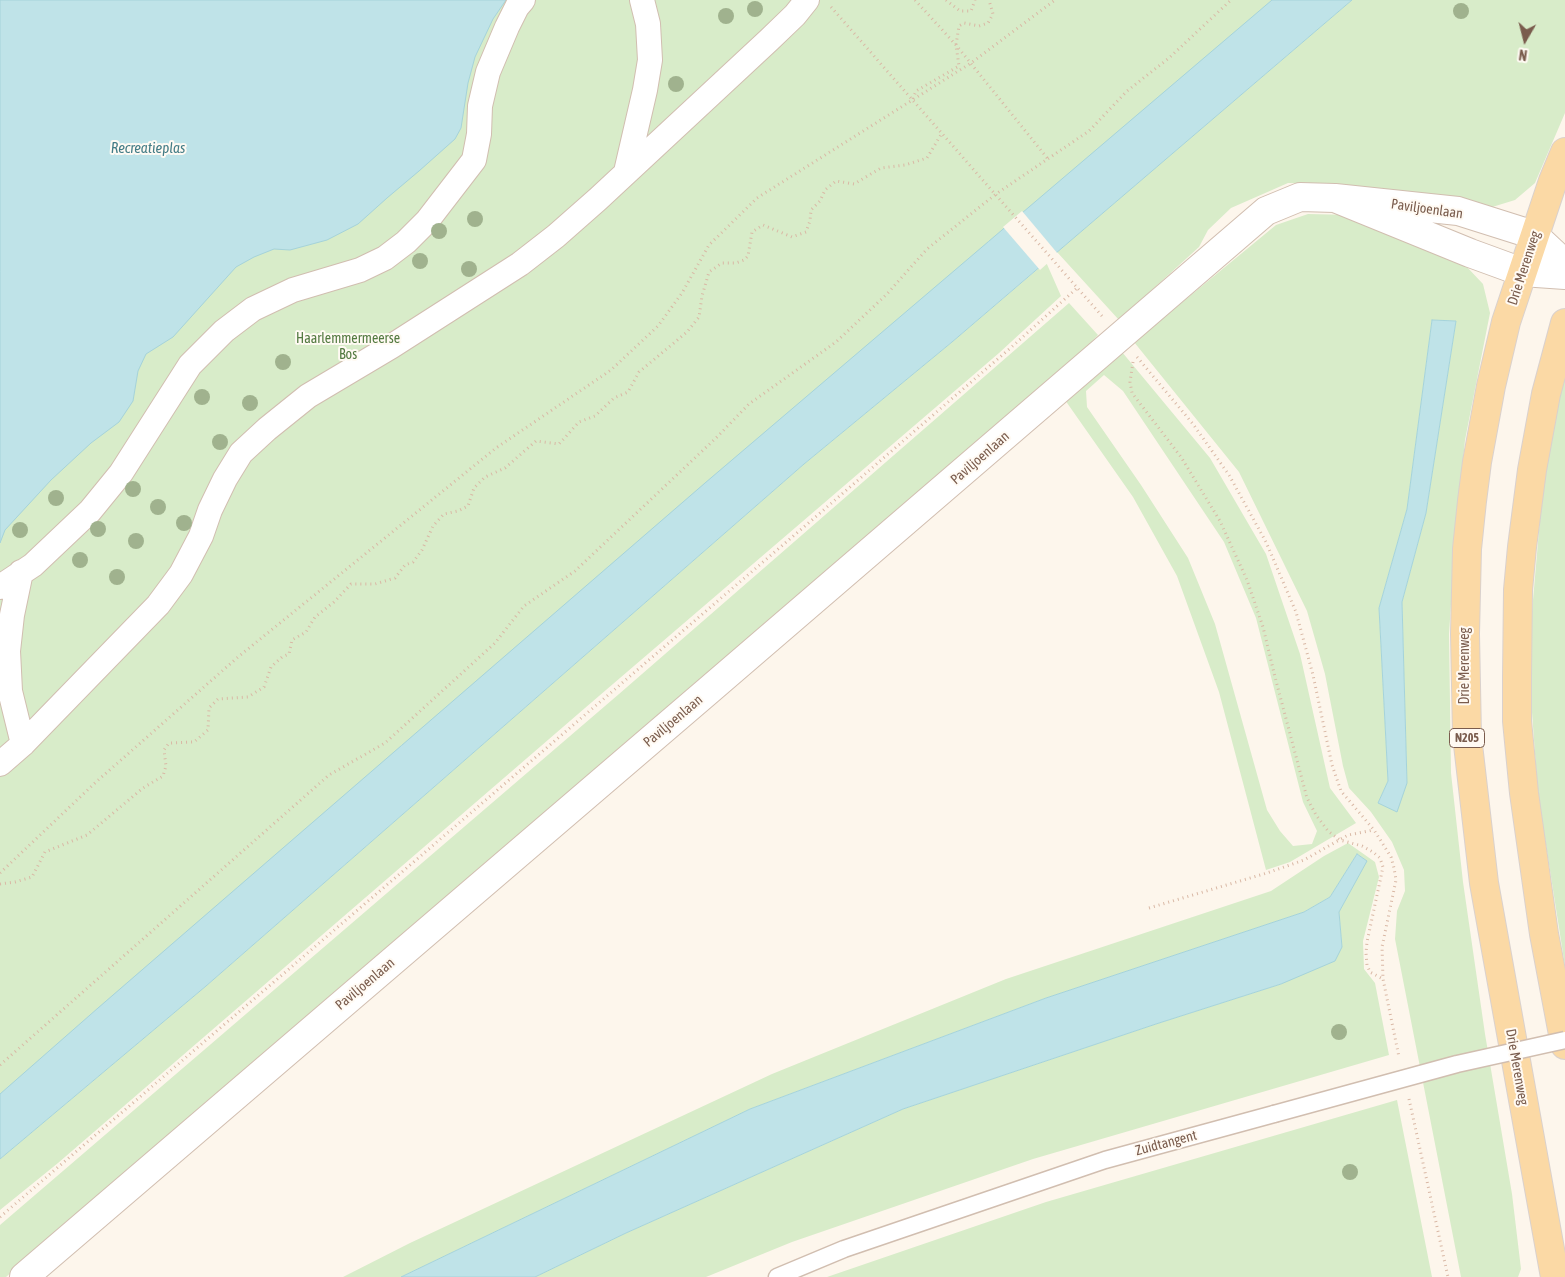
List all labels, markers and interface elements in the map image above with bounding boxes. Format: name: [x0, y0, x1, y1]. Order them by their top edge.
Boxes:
north arrow: [1500, 15, 1550, 65]
text: N: [1518, 46, 1528, 63]
water label: Recreatieplas: [111, 139, 185, 157]
street label: Paviljoenlaan: [1390, 196, 1464, 222]
street label: Drie Merenweg: [1504, 229, 1544, 307]
park label: Haarlemmermeerse Bos: [296, 331, 400, 364]
street label: Paviljoenlaan: [947, 428, 1013, 488]
street label: Drie Merenweg: [1457, 627, 1473, 705]
street label: Paviljoenlaan: [640, 691, 706, 751]
road number: N205: [1450, 728, 1484, 748]
street label: Paviljoenlaan: [332, 954, 398, 1014]
street label: Drie Merenweg: [1502, 1028, 1532, 1106]
street label: Zuidtangent: [1133, 1127, 1199, 1159]

